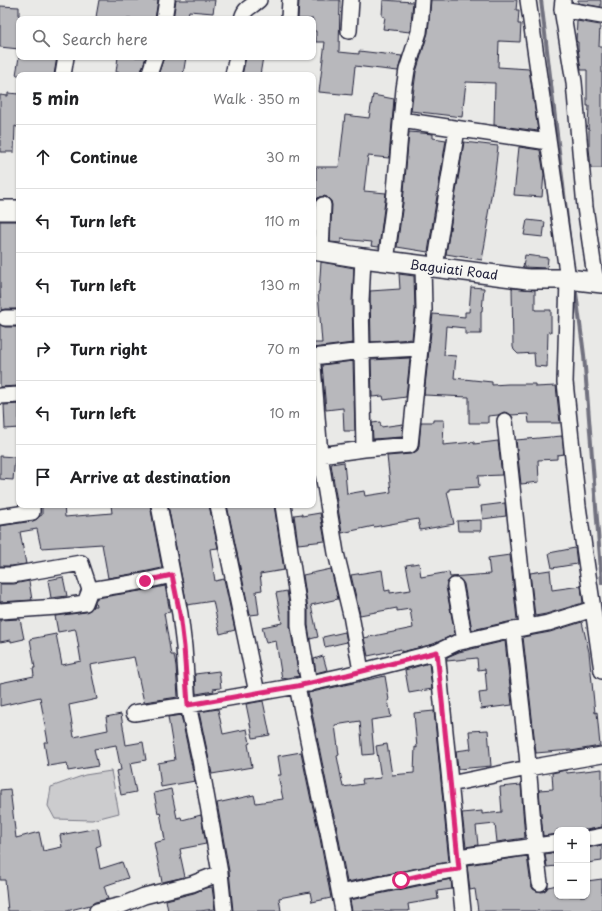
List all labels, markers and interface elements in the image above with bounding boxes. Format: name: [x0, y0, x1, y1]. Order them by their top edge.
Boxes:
search box: [16, 16, 316, 60]
icon: search: [30, 27, 52, 49]
text: Search here: [62, 27, 148, 50]
text: 5 min: [32, 85, 79, 111]
text: Walk · 350 m: [213, 89, 300, 108]
text: Continue: [70, 145, 138, 168]
icon: ahead: [32, 146, 54, 168]
text: 30 m: [266, 147, 300, 166]
text: Turn left: [70, 209, 136, 232]
icon: left: [32, 210, 54, 232]
text: 110 m: [265, 211, 300, 230]
street label: Baguiati Road: [409, 254, 499, 284]
text: Turn left: [70, 273, 136, 296]
icon: left: [32, 274, 54, 296]
text: 130 m: [261, 275, 300, 294]
text: Turn right: [70, 337, 147, 360]
icon: right: [32, 338, 54, 360]
text: 70 m: [267, 339, 300, 358]
text: Turn left: [70, 401, 136, 424]
icon: left: [32, 402, 54, 424]
text: 10 m: [270, 403, 300, 422]
text: Arrive at destination: [70, 465, 231, 488]
icon: arrive: [32, 466, 54, 488]
route end: [136, 572, 154, 590]
map controls: [554, 827, 590, 899]
button: +: [554, 827, 590, 863]
button: −: [554, 863, 590, 899]
route start: [392, 871, 410, 889]

